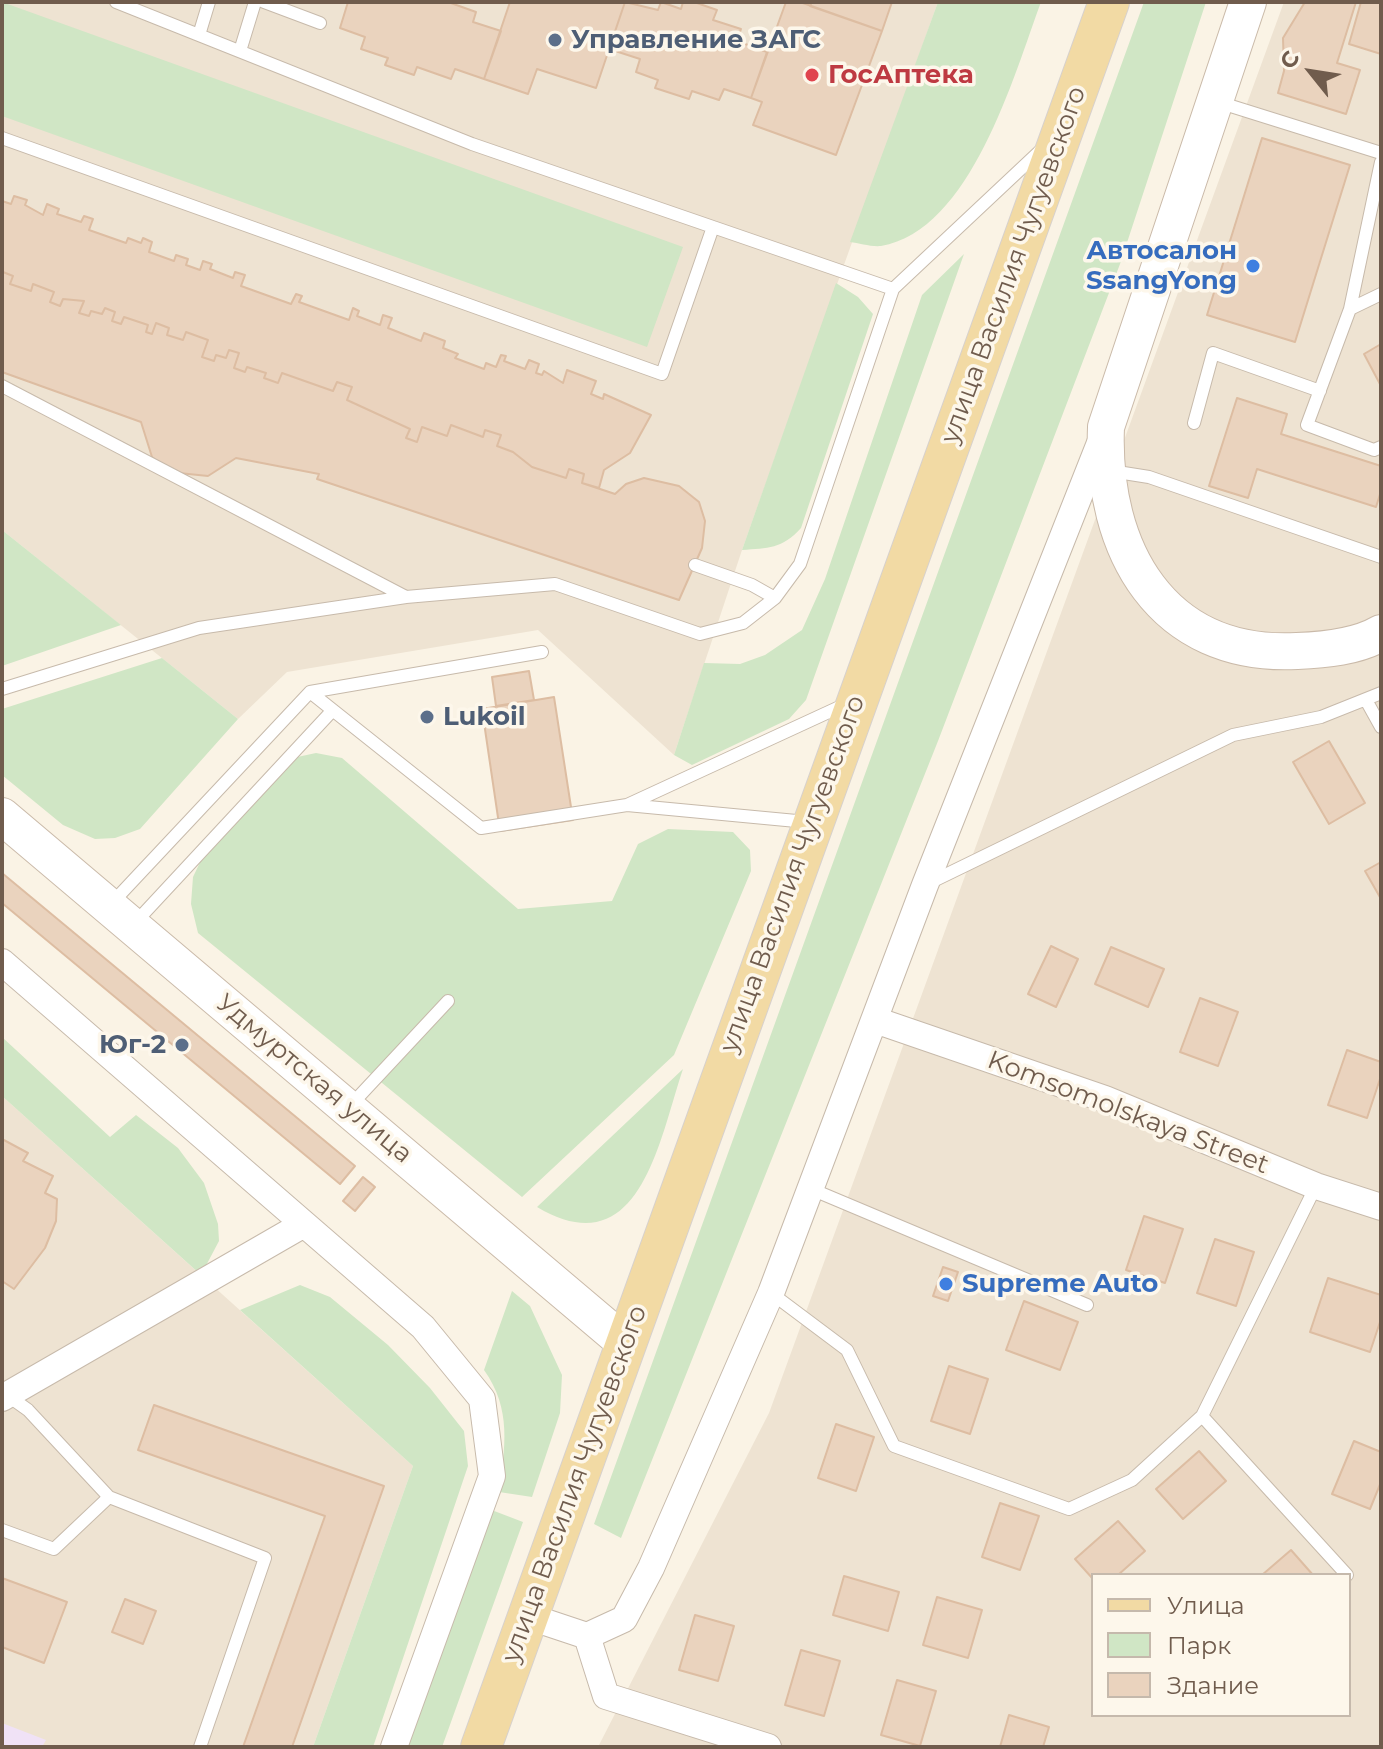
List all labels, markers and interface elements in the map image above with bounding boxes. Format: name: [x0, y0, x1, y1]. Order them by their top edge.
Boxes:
place label: Управление ЗАГС: [571, 24, 821, 56]
marker: Управление ЗАГС: [546, 31, 564, 49]
north arrow: [1271, 32, 1351, 112]
text: С: [1274, 46, 1305, 73]
place label: ГосАптека: [828, 59, 974, 91]
marker: ГосАптека: [803, 66, 821, 84]
street label: улица Василия Чугуевского: [935, 82, 1093, 448]
place label: Автосалон SsangYong: [1086, 235, 1237, 296]
marker: Автосалон SsangYong: [1244, 257, 1262, 275]
street label: улица Василия Чугуевского: [714, 691, 872, 1057]
place label: Lukoil: [443, 701, 526, 733]
marker: Lukoil: [418, 708, 436, 726]
street label: Удмуртская улица: [210, 988, 418, 1170]
place label: Юг-2: [99, 1029, 166, 1061]
marker: Юг-2: [173, 1036, 191, 1054]
street label: Komsomolskaya Street: [983, 1045, 1273, 1181]
place label: Supreme Auto: [962, 1268, 1158, 1300]
marker: Supreme Auto: [937, 1275, 955, 1293]
street label: улица Василия Чугуевского: [496, 1301, 654, 1667]
legend: [1091, 1573, 1351, 1717]
text: Улица: [1167, 1591, 1245, 1620]
text: Парк: [1167, 1631, 1231, 1660]
text: Здание: [1167, 1671, 1259, 1700]

